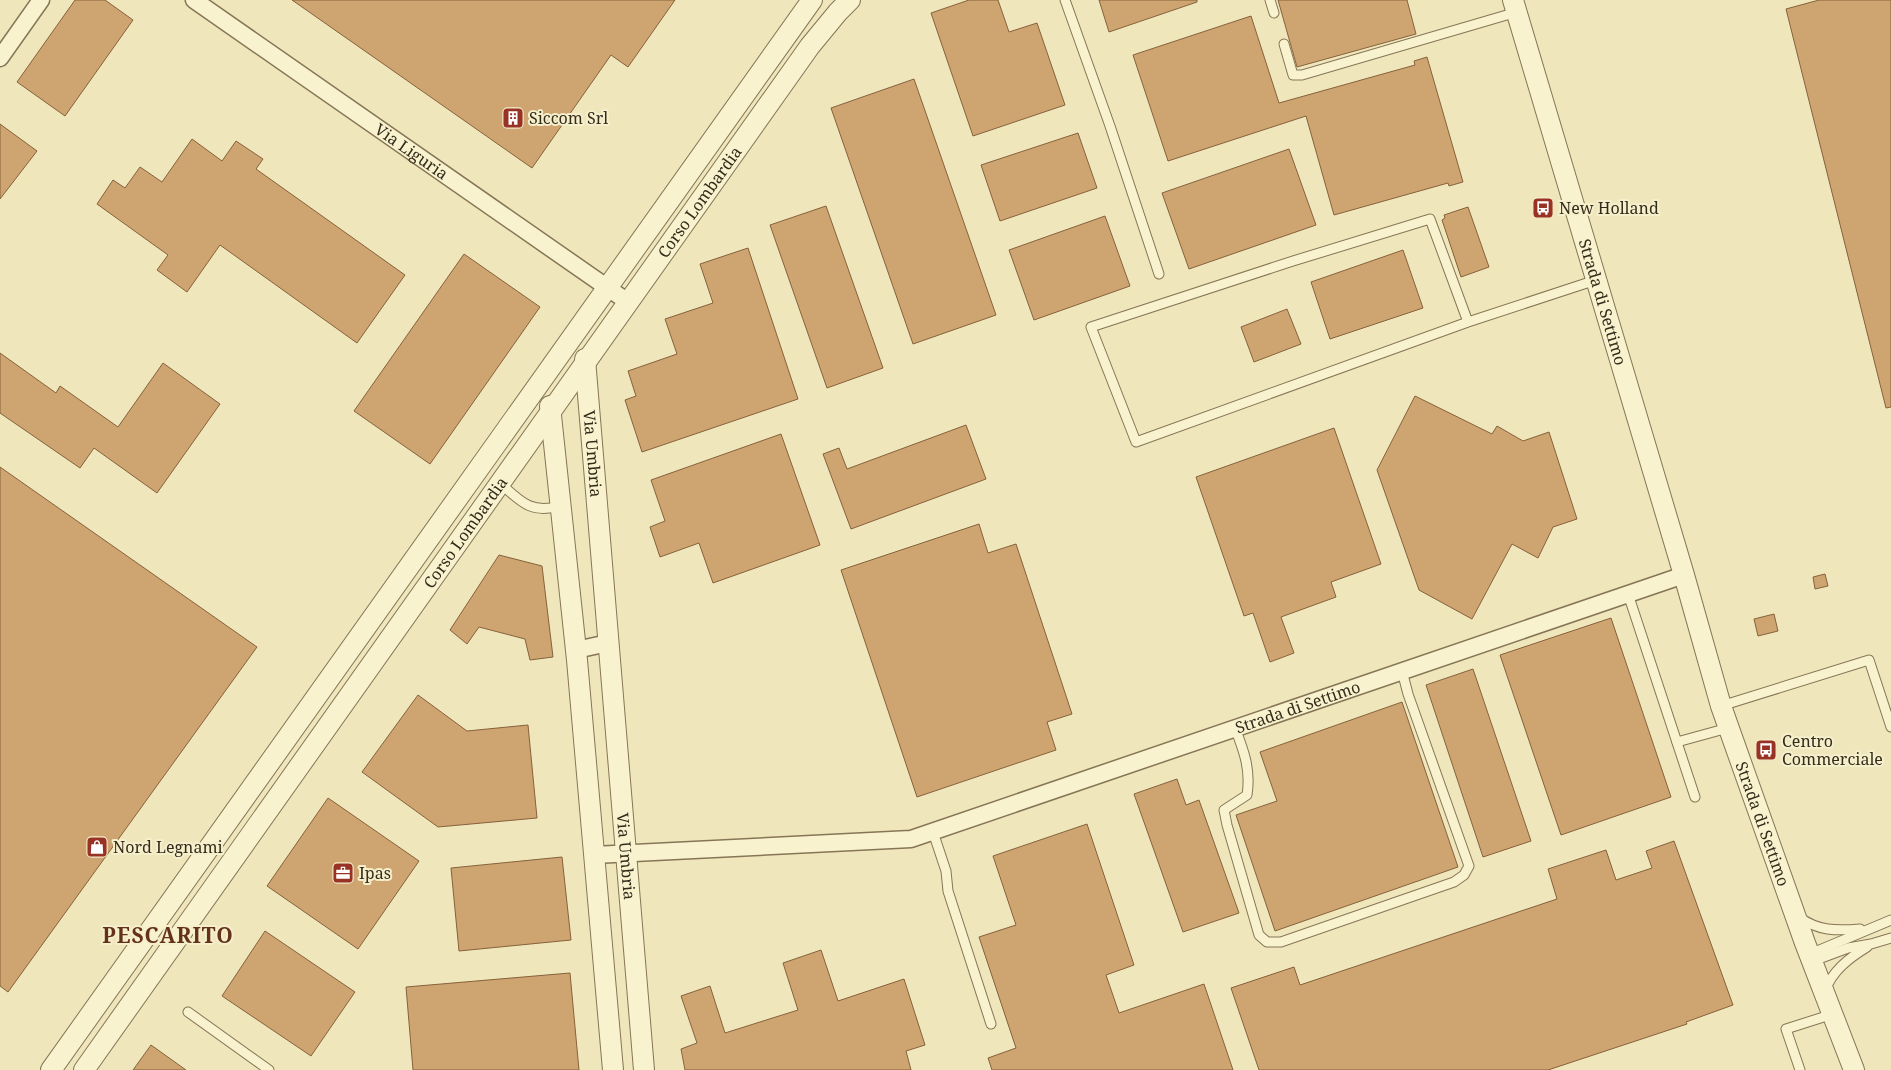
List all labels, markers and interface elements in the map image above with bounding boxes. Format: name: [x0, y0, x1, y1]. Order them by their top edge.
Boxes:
building icon: Siccom Srl: [501, 106, 525, 130]
place label: Siccom Srl: [529, 107, 608, 129]
street label: Via Liguria: [370, 118, 453, 185]
street label: Corso Lombardia: [652, 142, 747, 262]
bus stop icon: New Holland: [1531, 196, 1555, 220]
place label: New Holland: [1559, 197, 1659, 219]
street label: Strada di Settimo: [1574, 236, 1632, 368]
street label: Via Umbria: [578, 409, 607, 498]
street label: Corso Lombardia: [418, 472, 512, 593]
street label: Strada di Settimo: [1232, 675, 1363, 738]
place label: Centro Commerciale: [1782, 730, 1883, 770]
bus stop icon: Centro Commerciale: [1754, 738, 1778, 762]
street label: Strada di Settimo: [1731, 758, 1795, 889]
street label: Via Umbria: [612, 812, 641, 901]
shop icon: Nord Legnami: [85, 835, 109, 859]
place label: Nord Legnami: [113, 836, 223, 858]
office icon: Ipas: [331, 861, 355, 885]
place label: Ipas: [359, 862, 391, 884]
district label: PESCARITO: [102, 921, 234, 949]

